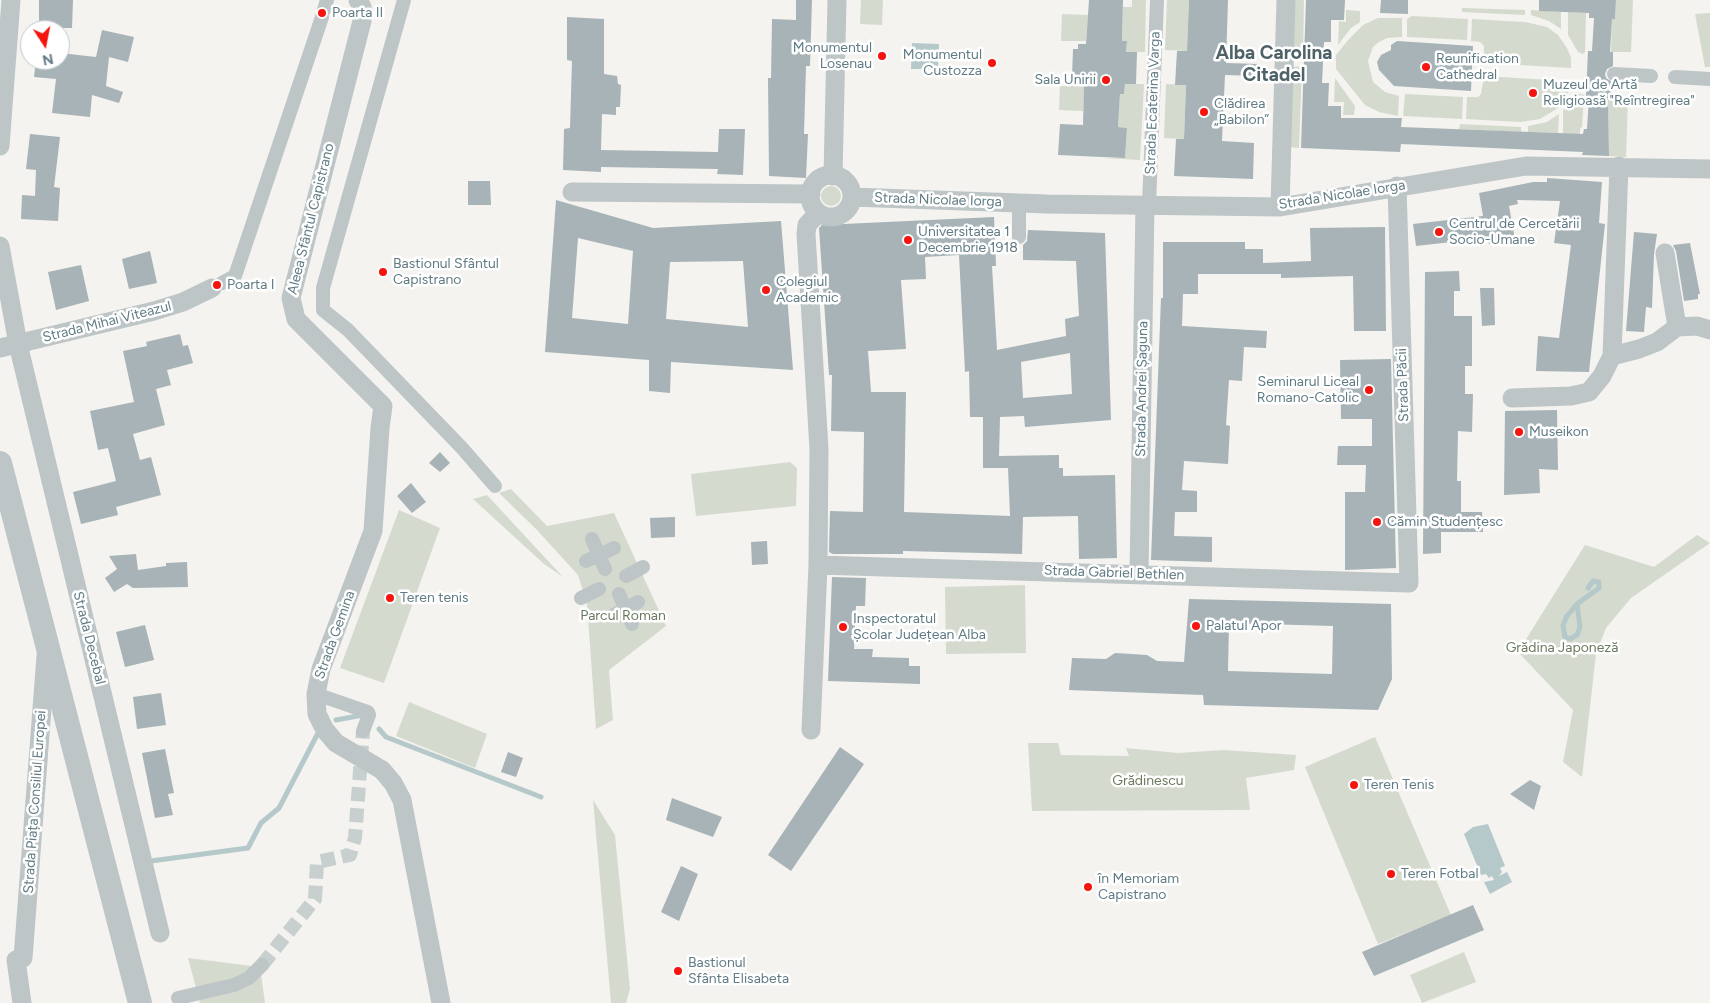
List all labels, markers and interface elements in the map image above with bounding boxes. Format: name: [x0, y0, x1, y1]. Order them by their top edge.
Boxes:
place label: Poarta II: [332, 5, 383, 21]
marker: Poarta II: [316, 7, 328, 19]
north arrow: [20, 20, 70, 70]
street label: Strada Ecaterina Varga: [1142, 31, 1164, 175]
place label: Monumentul Losenau: [793, 40, 872, 72]
district label: Alba Carolina Citadel: [1216, 42, 1332, 86]
place label: Monumentul Custozza: [903, 47, 982, 80]
text: N: [41, 50, 55, 69]
marker: Monumentul Losenau: [876, 50, 888, 62]
place label: Reunification Cathedral: [1436, 51, 1519, 84]
marker: Monumentul Custozza: [986, 57, 998, 69]
marker: Reunification Cathedral: [1420, 61, 1432, 73]
place label: Sala Unirii: [1034, 72, 1096, 88]
marker: Sala Unirii: [1100, 74, 1112, 86]
place label: Muzeul de Artă Religioasă "Reîntregirea": [1543, 77, 1695, 110]
marker: Muzeul de Artă Religioasă "Reîntregirea": [1527, 87, 1539, 99]
place label: Clădirea „Babilon”: [1214, 96, 1269, 128]
marker: Clădirea „Babilon”: [1198, 106, 1210, 118]
street label: Aleea Sfântul Capistrano: [284, 142, 338, 296]
street label: Strada Nicolae Iorga: [1278, 177, 1406, 213]
street label: Strada Nicolae Iorga: [874, 189, 1002, 211]
place label: Centrul de Cercetării Socio-Umane: [1449, 216, 1580, 248]
place label: Universitatea 1 Decembrie 1918: [918, 224, 1018, 256]
marker: Centrul de Cercetării Socio-Umane: [1433, 226, 1445, 238]
marker: Universitatea 1 Decembrie 1918: [902, 234, 914, 246]
place label: Bastionul Sfântul Capistrano: [393, 256, 499, 288]
marker: Bastionul Sfântul Capistrano: [377, 266, 389, 278]
place label: Colegiul Academic: [776, 274, 839, 306]
place label: Poarta I: [227, 277, 275, 293]
marker: Poarta I: [211, 279, 223, 291]
marker: Colegiul Academic: [760, 284, 772, 296]
street label: Strada Mihai Viteazul: [41, 298, 173, 346]
street label: Strada Andrei Șaguna: [1132, 321, 1152, 457]
street label: Strada Păcii: [1393, 348, 1413, 422]
place label: Seminarul Liceal Romano-Catolic: [1257, 374, 1359, 407]
marker: Seminarul Liceal Romano-Catolic: [1363, 384, 1375, 396]
place label: Museikon: [1529, 424, 1589, 440]
marker: Museikon: [1513, 426, 1525, 438]
place label: Cămin Studențesc: [1387, 514, 1503, 530]
marker: Cămin Studențesc: [1371, 516, 1383, 528]
street label: Strada Gabriel Bethlen: [1043, 562, 1185, 584]
street label: Strada Gemina: [311, 588, 359, 682]
street label: Strada Decebal: [69, 590, 109, 686]
place label: Teren tenis: [400, 590, 469, 606]
marker: Teren tenis: [384, 592, 396, 604]
park label: Parcul Roman: [580, 608, 666, 624]
place label: Inspectoratul Școlar Județean Alba: [853, 611, 986, 644]
place label: Palatul Apor: [1206, 618, 1282, 634]
marker: Palatul Apor: [1190, 620, 1202, 632]
marker: Inspectoratul Școlar Județean Alba: [837, 621, 849, 633]
park label: Grădina Japoneză: [1506, 640, 1618, 656]
street label: Strada Piața Consiliul Europei: [20, 710, 50, 894]
park label: Grădinescu: [1112, 773, 1184, 789]
place label: Teren Tenis: [1364, 777, 1434, 793]
marker: Teren Tenis: [1348, 779, 1360, 791]
place label: Teren Fotbal: [1401, 866, 1479, 882]
marker: Teren Fotbal: [1385, 868, 1397, 880]
place label: în Memoriam Capistrano: [1098, 871, 1179, 904]
marker: în Memoriam Capistrano: [1082, 881, 1094, 893]
place label: Bastionul Sfânta Elisabeta: [688, 955, 789, 988]
marker: Bastionul Sfânta Elisabeta: [672, 965, 684, 977]

